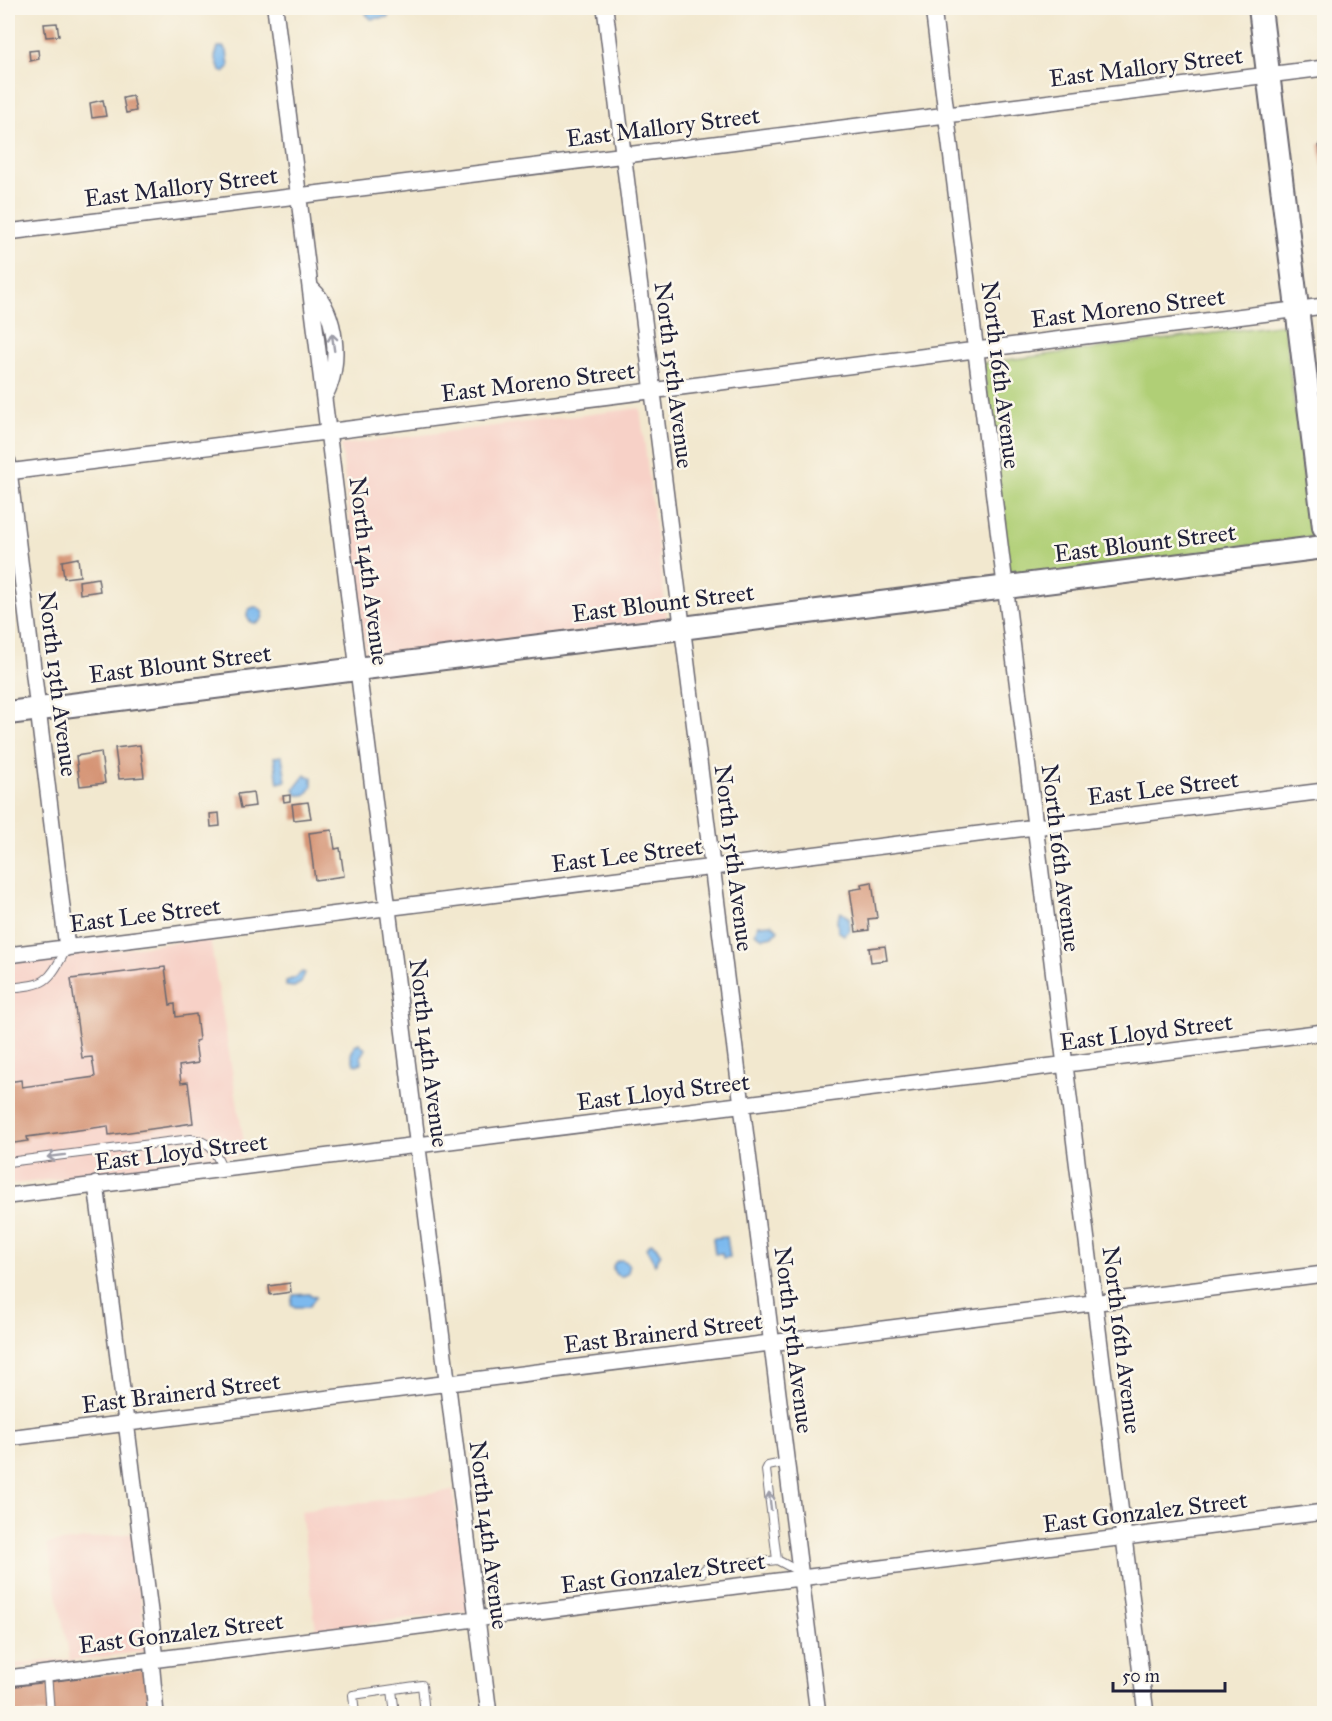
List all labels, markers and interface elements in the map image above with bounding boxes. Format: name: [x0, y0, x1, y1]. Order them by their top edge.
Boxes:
street label: East Mallory Street: [1048, 40, 1245, 94]
street label: East Mallory Street: [565, 100, 762, 154]
street label: East Mallory Street: [83, 160, 280, 214]
street label: North 16th Avenue: [975, 279, 1027, 471]
street label: North 15th Avenue: [648, 280, 700, 470]
street label: East Moreno Street: [1029, 281, 1227, 335]
one-way arrow: [328, 332, 339, 352]
street label: East Moreno Street: [439, 355, 637, 409]
street label: North 14th Avenue: [343, 475, 395, 667]
street label: East Blount Street: [1052, 517, 1238, 569]
street label: East Blount Street: [570, 577, 756, 629]
street label: North 13th Avenue: [32, 590, 84, 778]
street label: East Blount Street: [87, 638, 273, 690]
street label: North 16th Avenue: [1035, 762, 1087, 954]
street label: North 15th Avenue: [708, 763, 760, 953]
street label: East Lee Street: [1086, 764, 1241, 812]
street label: East Lee Street: [550, 831, 705, 879]
street label: East Lee Street: [68, 891, 223, 939]
street label: North 14th Avenue: [403, 957, 455, 1149]
street label: East Lloyd Street: [1058, 1006, 1235, 1057]
street label: East Lloyd Street: [575, 1066, 752, 1117]
street label: East Lloyd Street: [93, 1126, 270, 1177]
one-way arrow: [47, 1151, 67, 1162]
street label: North 16th Avenue: [1096, 1244, 1148, 1436]
street label: North 15th Avenue: [768, 1245, 820, 1435]
street label: East Brainerd Street: [562, 1306, 765, 1360]
street label: East Brainerd Street: [80, 1366, 283, 1420]
street label: North 14th Avenue: [463, 1439, 515, 1631]
street label: East Gonzalez Street: [1041, 1484, 1250, 1539]
one-way arrow: [764, 1492, 775, 1512]
street label: East Gonzalez Street: [559, 1545, 768, 1600]
street label: East Gonzalez Street: [77, 1605, 286, 1660]
scale bar: [1113, 1655, 1226, 1693]
text: 50 m: [1122, 1665, 1160, 1687]

